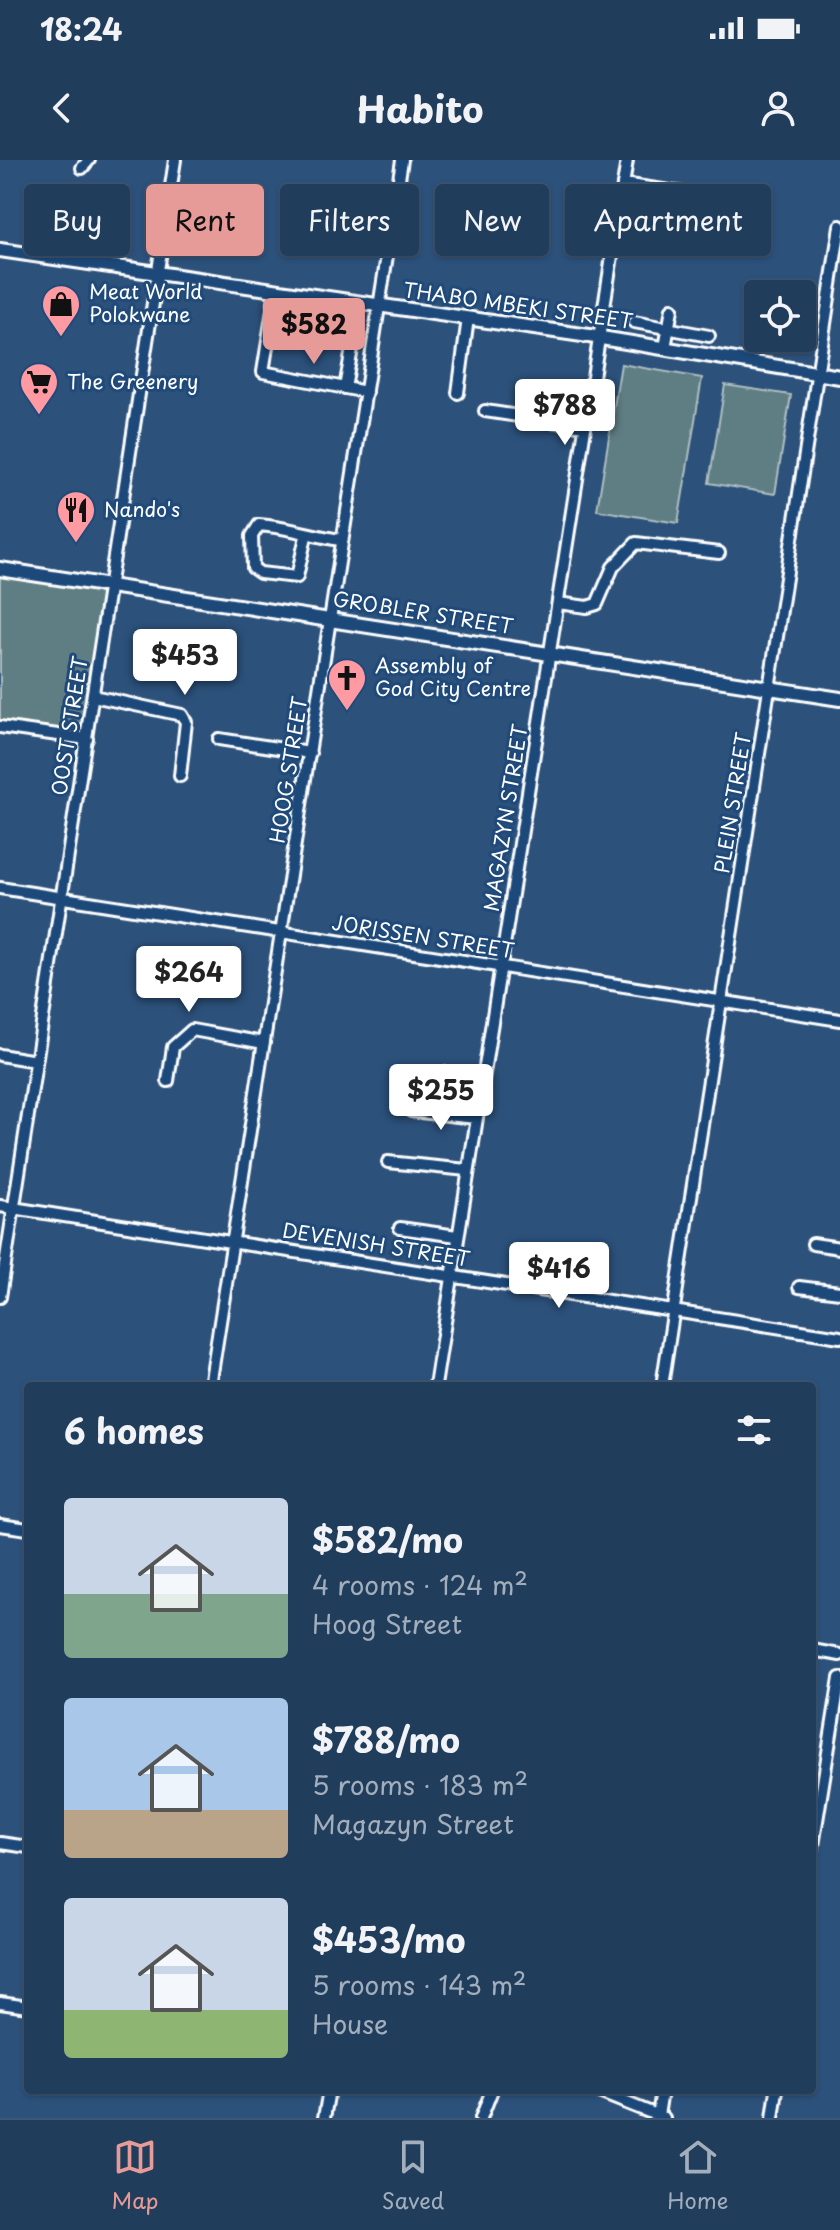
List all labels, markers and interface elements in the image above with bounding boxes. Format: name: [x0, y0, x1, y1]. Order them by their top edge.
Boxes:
text: 18:24: [40, 6, 122, 51]
text: Habito: [356, 81, 484, 135]
icon: back: [40, 86, 84, 130]
icon: person: [756, 86, 800, 130]
chip: Buy: [24, 184, 130, 256]
chip: Rent: [146, 184, 264, 256]
chip: Filters: [280, 184, 419, 256]
chip: New: [435, 184, 549, 256]
chip: Apartment: [565, 184, 771, 256]
street label: THABO MBEKI STREET: [402, 274, 635, 336]
place label: Meat World Polokwane: [89, 276, 203, 329]
map controls: [744, 280, 816, 352]
button: locate: [744, 280, 816, 352]
shop icon: Meat World Polokwane: [40, 283, 82, 338]
pin: $582: [267, 298, 361, 366]
text: $582: [281, 304, 347, 343]
supermarket icon: The Greenery: [18, 361, 60, 416]
place label: The Greenery: [67, 366, 199, 396]
pin: $788: [518, 379, 612, 447]
text: $788: [533, 385, 597, 424]
restaurant icon: Nando's: [55, 489, 97, 544]
place label: Nando's: [104, 494, 180, 524]
street label: GROBLER STREET: [331, 583, 516, 641]
pin: $453: [138, 629, 232, 697]
text: $453: [151, 635, 219, 674]
place label: Assembly of God City Centre: [375, 650, 531, 703]
street label: OOST STREET: [43, 654, 95, 798]
church icon: Assembly of God City Centre: [326, 657, 368, 712]
street label: HOOG STREET: [262, 694, 314, 845]
street label: MAGAZYN STREET: [475, 722, 535, 914]
street label: PLEIN STREET: [706, 730, 758, 875]
street label: JORISSEN STREET: [330, 907, 517, 965]
pin: $264: [142, 946, 236, 1014]
text: $264: [154, 952, 224, 991]
pin: $255: [394, 1064, 488, 1132]
text: $255: [407, 1070, 475, 1109]
street label: DEVENISH STREET: [280, 1214, 472, 1274]
pin: $416: [512, 1242, 606, 1310]
text: $416: [527, 1248, 591, 1287]
text: 6 homes: [64, 1404, 204, 1456]
icon: filters: [732, 1408, 776, 1452]
text: $582/mo: [312, 1513, 463, 1565]
icon: home: [128, 1530, 224, 1626]
text: 4 rooms · 124 m²: [312, 1565, 528, 1604]
text: Hoog Street: [312, 1604, 462, 1643]
text: $788/mo: [312, 1713, 460, 1765]
icon: home: [128, 1730, 224, 1826]
text: 5 rooms · 183 m²: [312, 1765, 528, 1804]
text: Magazyn Street: [312, 1804, 514, 1843]
text: $453/mo: [312, 1913, 465, 1965]
icon: home: [128, 1930, 224, 2026]
text: 5 rooms · 143 m²: [312, 1965, 527, 2004]
text: House: [312, 2004, 388, 2043]
tab: Map: [112, 2135, 159, 2216]
tab: Saved: [382, 2135, 444, 2216]
tab: Home: [667, 2135, 728, 2216]

